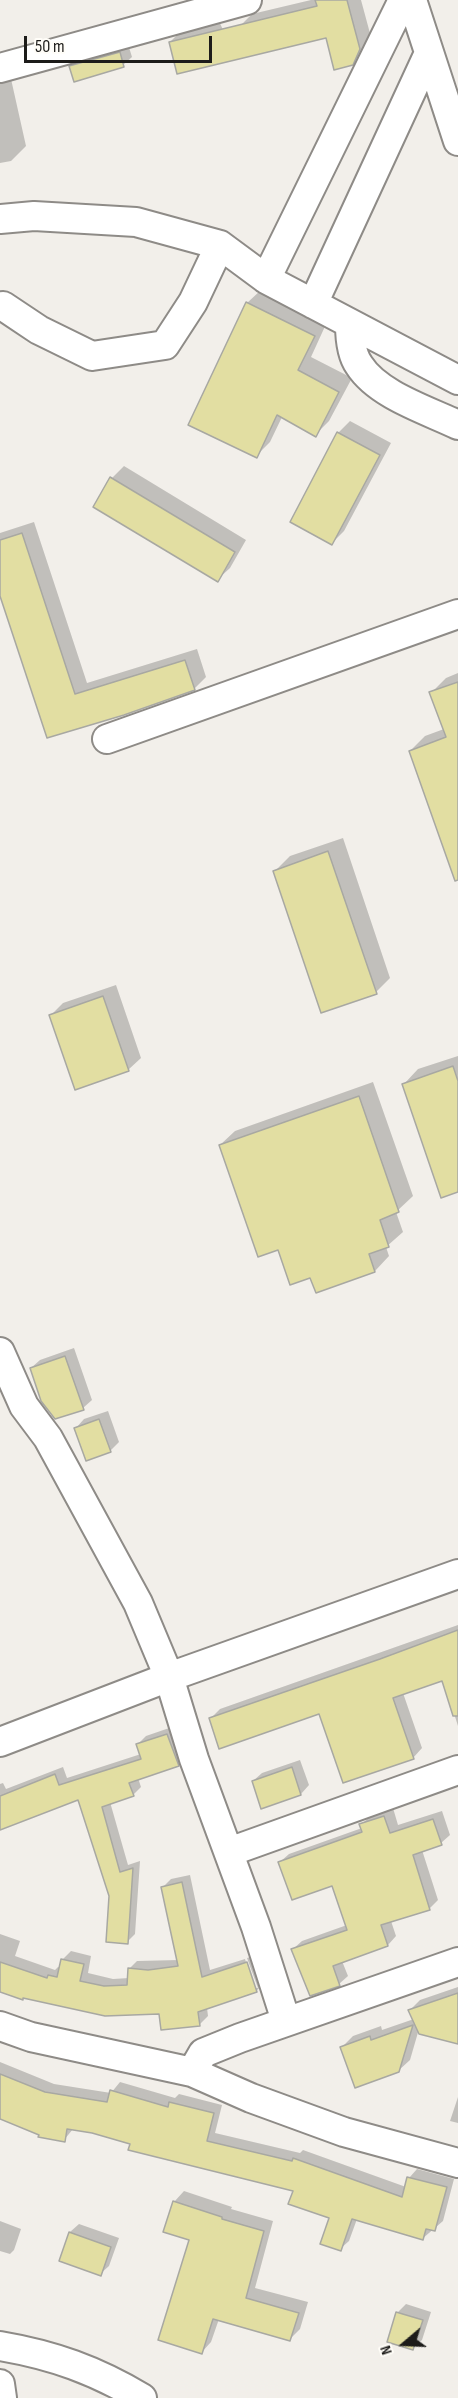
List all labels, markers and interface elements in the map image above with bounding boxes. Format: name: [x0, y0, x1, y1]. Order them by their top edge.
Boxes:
scale bar: [27, 24, 214, 62]
text: 50 m: [35, 36, 65, 57]
north arrow: [374, 2314, 434, 2374]
text: N: [376, 2343, 397, 2357]

